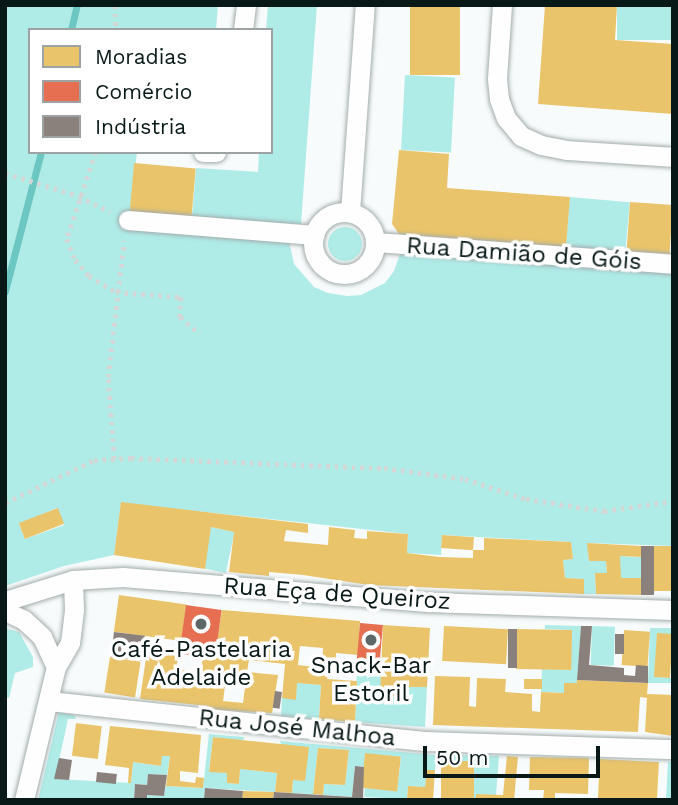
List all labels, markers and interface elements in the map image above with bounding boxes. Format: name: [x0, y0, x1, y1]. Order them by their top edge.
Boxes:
legend: [28, 28, 273, 154]
text: Moradias: [95, 44, 187, 69]
text: Comércio: [95, 79, 192, 104]
text: Indústria: [95, 114, 186, 139]
street label: Rua Damião de Góis: [405, 231, 643, 277]
street label: Rua Eça de Queiroz: [222, 572, 452, 616]
marker: Café-Pastelaria Adelaide: [193, 616, 209, 632]
marker: Snack-Bar Estoril: [363, 632, 379, 648]
place label: Café-Pastelaria Adelaide: [111, 636, 291, 692]
place label: Snack-Bar Estoril: [311, 652, 431, 708]
street label: Rua José Malhoa: [197, 703, 397, 753]
scale bar: [426, 732, 603, 776]
text: 50 m: [436, 745, 488, 770]

